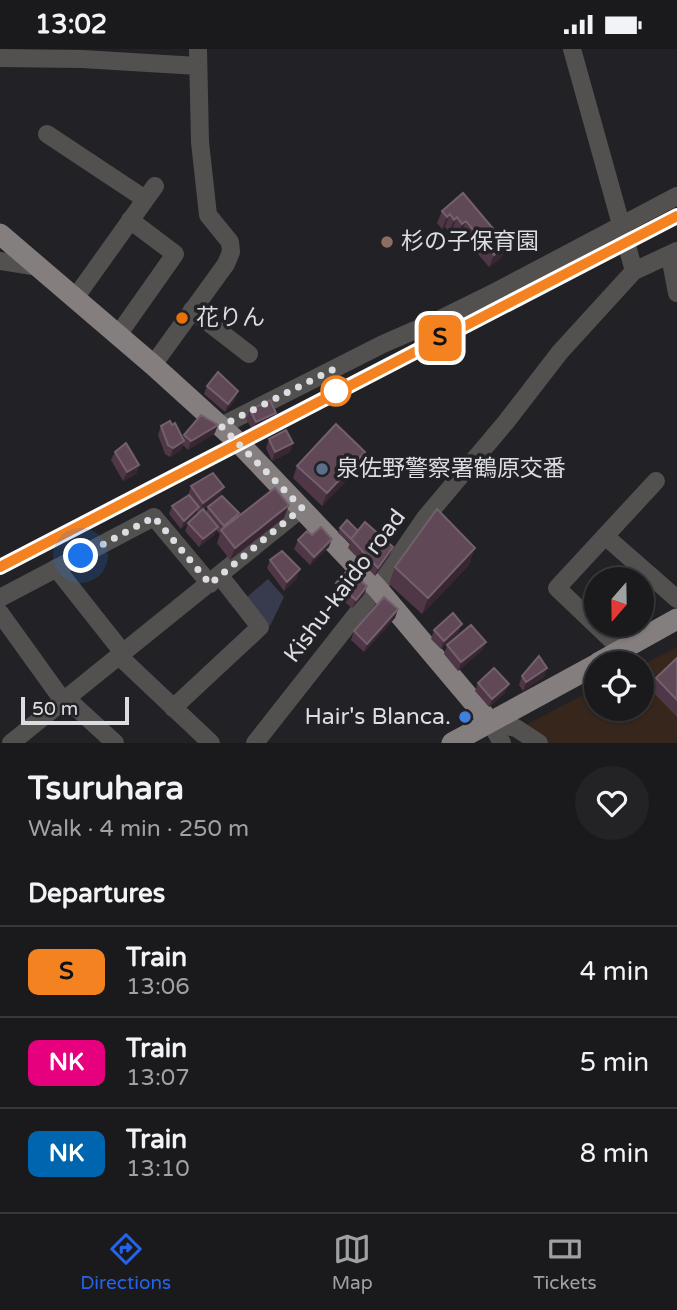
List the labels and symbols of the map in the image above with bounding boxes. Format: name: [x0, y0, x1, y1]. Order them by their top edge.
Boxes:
place label: 杉の子保育園: [401, 228, 539, 256]
marker: 杉の子保育園: [379, 234, 395, 250]
place label: 花りん: [196, 304, 265, 332]
marker: 花りん: [174, 310, 190, 326]
line badge: S: [417, 315, 463, 361]
unlabelled marker: [321, 376, 351, 406]
place label: 泉佐野警察署鶴原交番: [336, 455, 566, 483]
marker: 泉佐野警察署鶴原交番: [314, 461, 330, 477]
street label: Kishu-kaido road: [278, 504, 412, 668]
your location: [63, 538, 98, 573]
north arrow: [584, 567, 654, 637]
scale bar: [21, 694, 130, 726]
place label: Hair's Blanca.: [304, 703, 451, 731]
marker: Hair's Blanca.: [457, 709, 473, 725]

